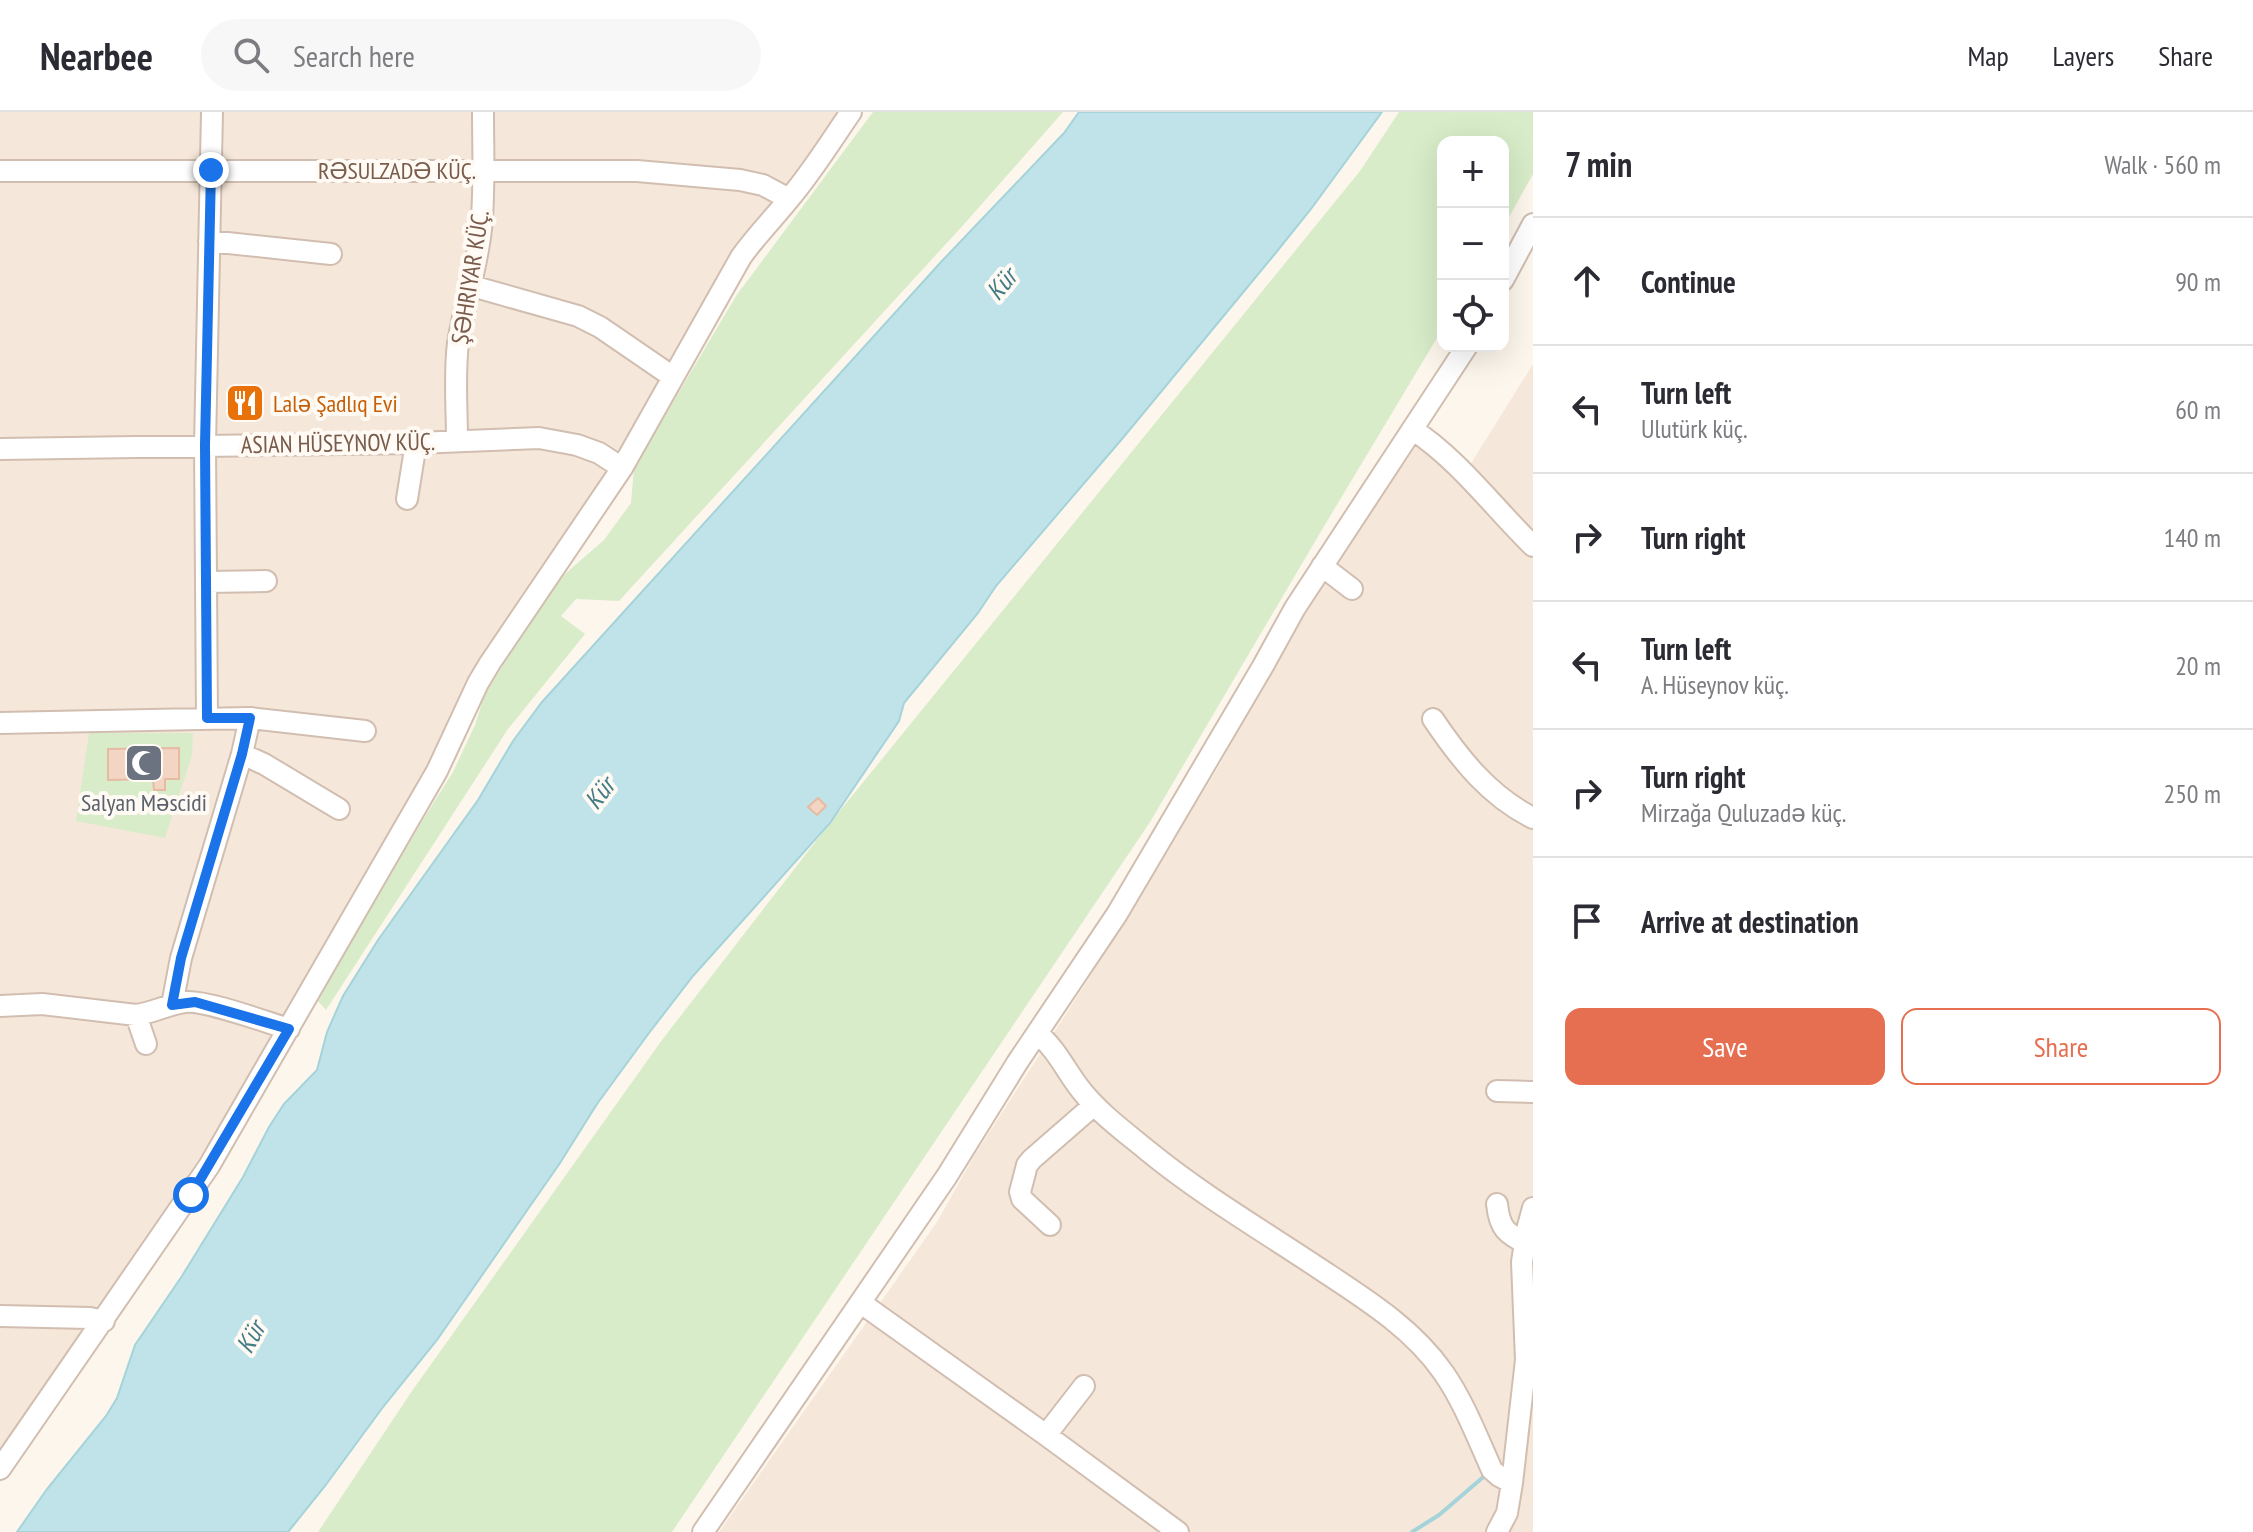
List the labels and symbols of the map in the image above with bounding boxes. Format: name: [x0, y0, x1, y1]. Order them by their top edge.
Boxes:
route end: [193, 152, 229, 188]
street label: RƏSULZADƏ KÜÇ.: [318, 155, 476, 186]
street label: ŞƏHRIYAR KÜÇ.: [444, 208, 496, 346]
water label: Kür: [978, 258, 1026, 307]
restaurant icon: Lalə Şadlıq Evi: [224, 382, 266, 424]
place label: Lalə Şadlıq Evi: [273, 388, 398, 419]
street label: ASIAN HÜSEYNOV KÜÇ.: [241, 426, 435, 460]
mosque icon: Salyan Məscidi: [123, 742, 165, 784]
water label: Kür: [576, 767, 624, 815]
place label: Salyan Məscidi: [81, 787, 207, 818]
route start: [173, 1177, 209, 1213]
water label: Kür: [228, 1312, 274, 1359]

